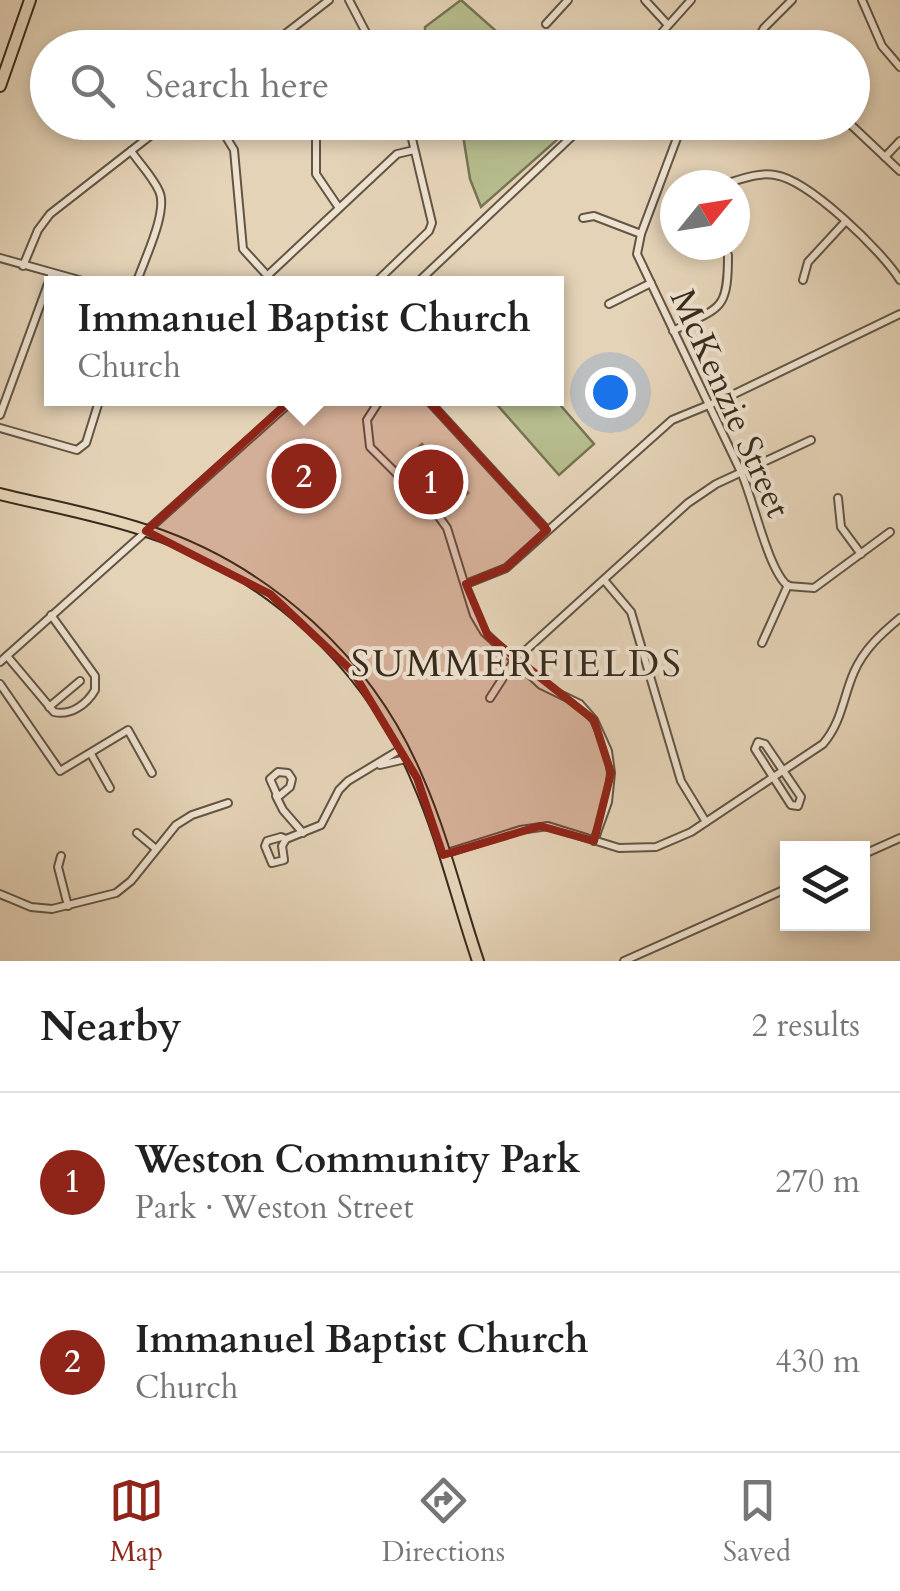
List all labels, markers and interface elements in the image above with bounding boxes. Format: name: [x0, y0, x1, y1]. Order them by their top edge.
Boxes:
search box: [30, 30, 870, 140]
icon: search: [65, 58, 120, 113]
text: Search here: [145, 59, 329, 111]
north arrow: [660, 170, 750, 260]
popup: [44, 276, 564, 406]
street label: McKenzie Street: [658, 281, 802, 525]
text: Immanuel Baptist Church: [77, 293, 531, 345]
text: Church: [77, 345, 181, 389]
your location: [585, 367, 636, 418]
pin: 2: [272, 438, 336, 514]
pin: 1: [398, 444, 464, 520]
district label: SUMMERFIELDS: [351, 638, 683, 690]
map controls: [780, 841, 870, 931]
button: layers: [780, 841, 870, 931]
text: Nearby: [40, 998, 182, 1055]
text: 2 results: [752, 1004, 860, 1048]
text: Weston Community Park: [135, 1134, 580, 1186]
text: 1: [64, 1160, 81, 1204]
text: 270 m: [775, 1160, 860, 1204]
text: Park · Weston Street: [135, 1186, 414, 1230]
text: Immanuel Baptist Church: [135, 1314, 588, 1366]
text: 2: [64, 1340, 81, 1384]
text: 430 m: [775, 1340, 860, 1384]
text: Church: [135, 1366, 238, 1410]
tab: Map: [109, 1473, 164, 1571]
tab: Directions: [382, 1473, 505, 1571]
tab: Saved: [723, 1473, 791, 1571]

